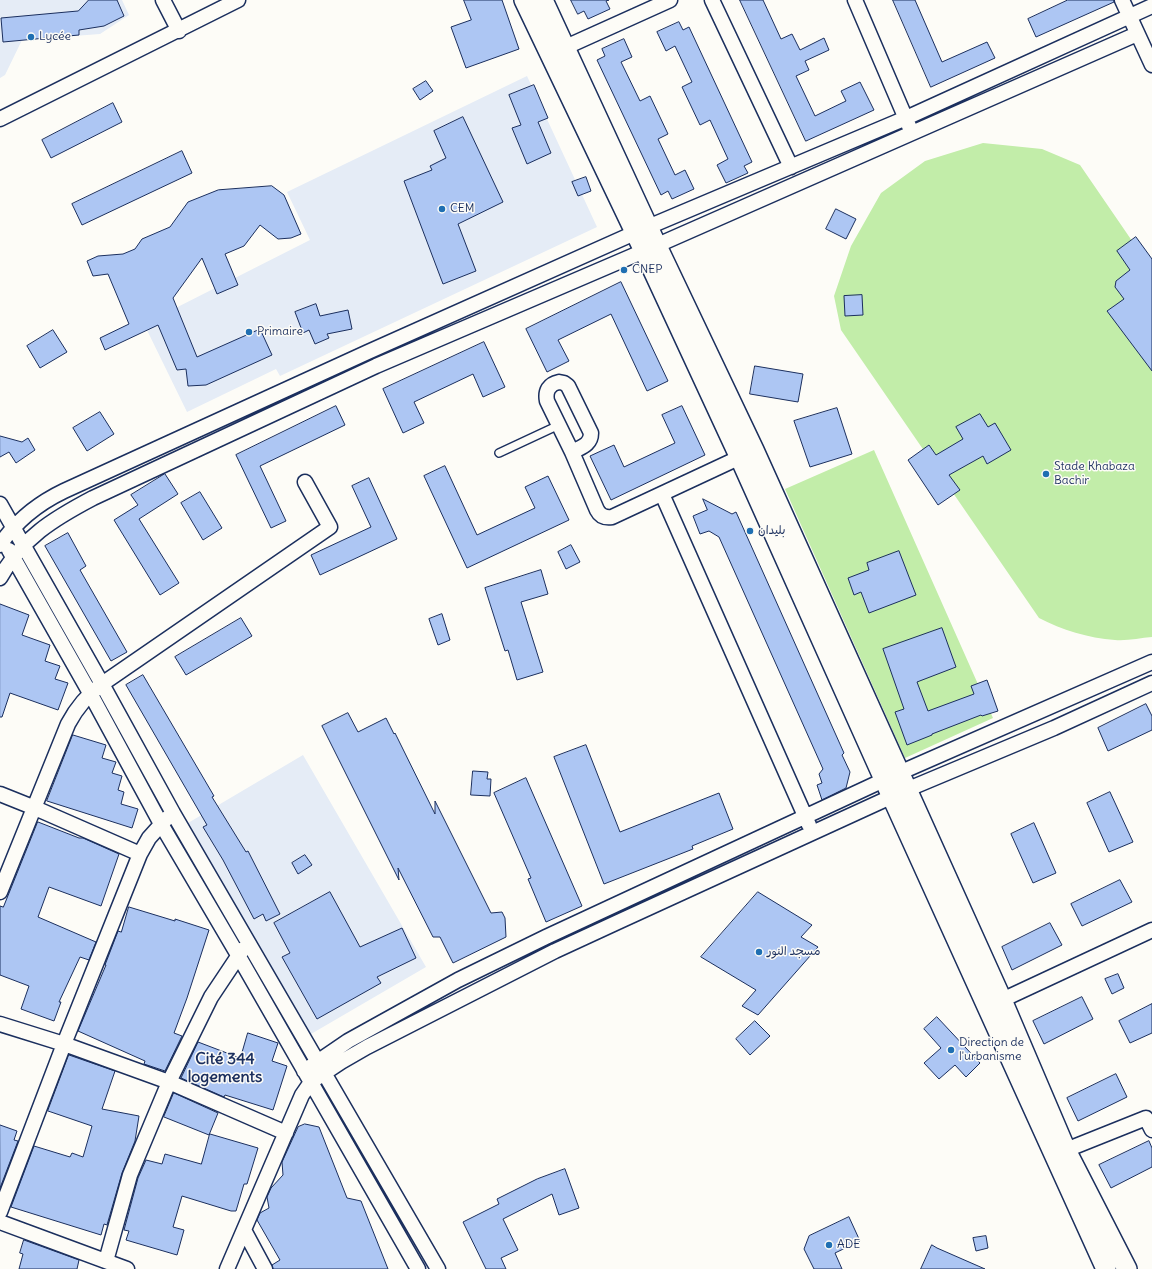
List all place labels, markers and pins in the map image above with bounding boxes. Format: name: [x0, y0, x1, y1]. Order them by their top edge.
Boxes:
place label: Lycée: [39, 30, 71, 44]
marker: Lycée: [26, 32, 36, 42]
place label: CEM: [450, 202, 475, 216]
marker: CEM: [437, 204, 447, 214]
place label: CNEP: [632, 263, 662, 277]
marker: CNEP: [619, 265, 629, 275]
place label: Primaire: [257, 325, 303, 339]
marker: Primaire: [244, 327, 254, 337]
place label: Stade Khabaza Bachir: [1054, 460, 1135, 488]
marker: Stade Khabaza Bachir: [1041, 469, 1051, 479]
place label: بليدان: [758, 524, 786, 538]
marker: بليدان: [745, 526, 755, 536]
place label: مسجد النور: [767, 945, 820, 959]
marker: مسجد النور: [754, 947, 764, 957]
place label: Direction de l'urbanisme: [959, 1036, 1024, 1064]
marker: Direction de l'urbanisme: [946, 1045, 956, 1055]
place label: ADE: [837, 1238, 860, 1252]
marker: ADE: [824, 1240, 834, 1250]

